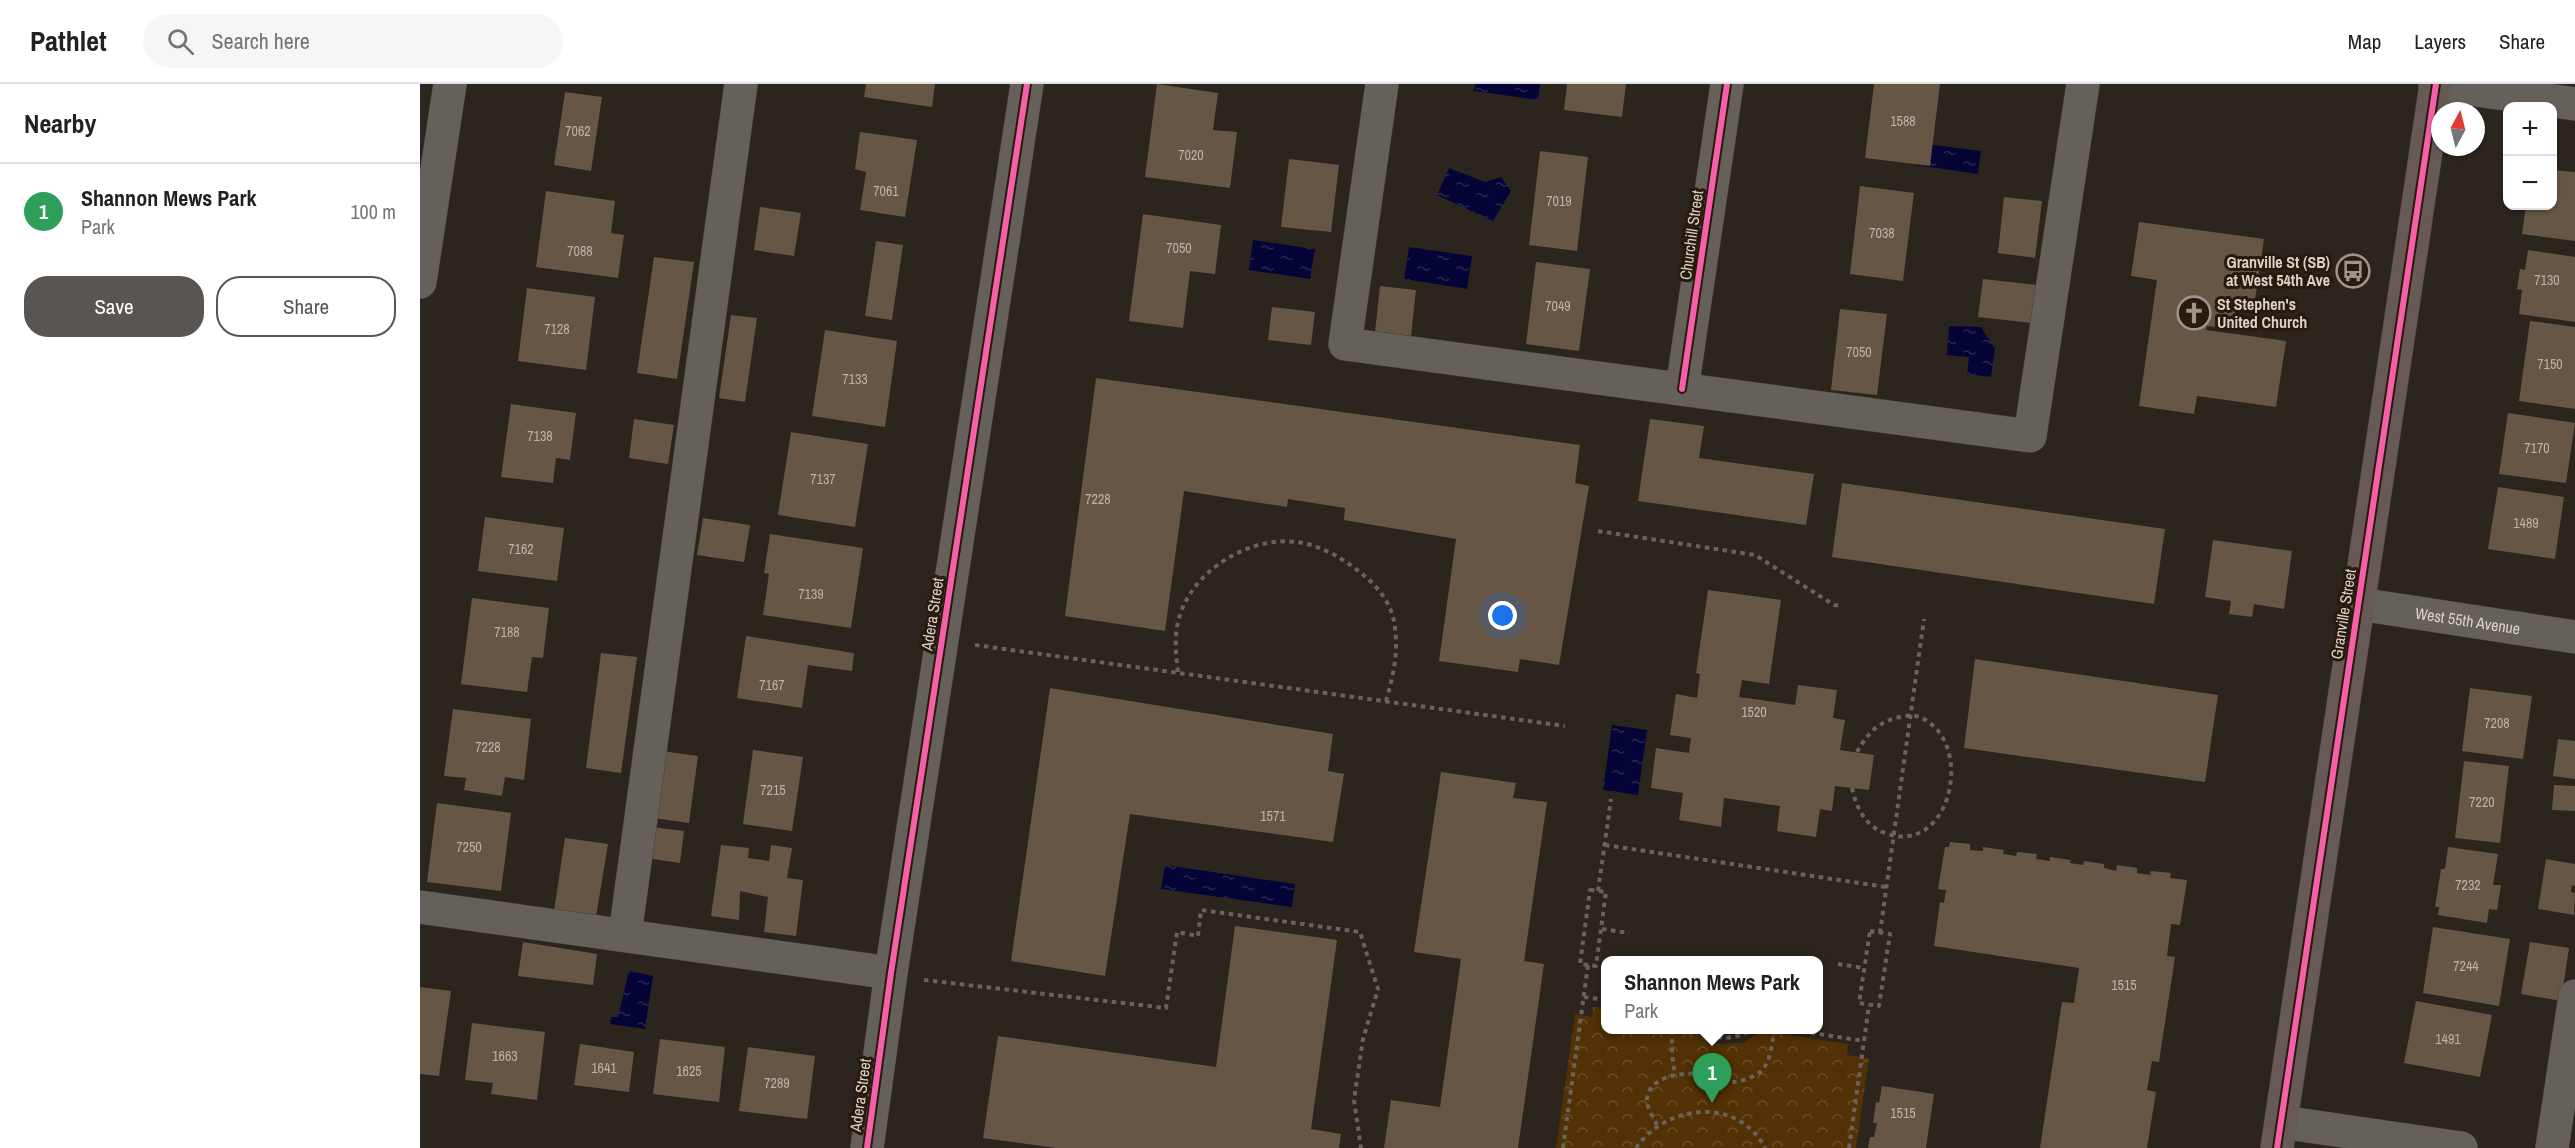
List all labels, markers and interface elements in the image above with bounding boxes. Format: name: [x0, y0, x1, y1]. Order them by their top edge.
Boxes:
search box: [143, 14, 563, 68]
text: Pathlet: [30, 22, 107, 60]
icon: search: [164, 25, 197, 58]
text: Search here: [212, 26, 310, 56]
text: Map: [2348, 27, 2381, 56]
text: Layers: [2414, 27, 2466, 56]
text: Share: [2499, 27, 2545, 56]
north arrow: [2431, 102, 2485, 156]
map controls: [2503, 102, 2557, 210]
button: +: [2503, 102, 2557, 156]
text: Nearby: [24, 106, 96, 141]
house number: 1588: [1890, 112, 1916, 130]
house number: 7062: [565, 122, 591, 140]
house number: 7020: [1178, 146, 1204, 164]
button: −: [2503, 156, 2557, 210]
house number: 7061: [873, 182, 899, 200]
text: Shannon Mews Park: [81, 183, 256, 213]
street label: Churchill Street: [1674, 188, 1708, 281]
house number: 7019: [1546, 192, 1572, 210]
text: 1: [39, 198, 48, 225]
text: 100 m: [350, 198, 396, 225]
text: Park: [81, 213, 115, 240]
house number: 7038: [1869, 224, 1895, 242]
house number: 7050: [1166, 239, 1192, 257]
house number: 7088: [567, 242, 593, 260]
place label: Granville St (SB) at West 54th Ave: [2226, 251, 2330, 291]
bus stop icon: Granville St (SB) at West 54th Ave: [2335, 253, 2371, 289]
house number: 7130: [2534, 271, 2560, 289]
button: Save: [24, 276, 204, 337]
button: Share: [216, 276, 396, 337]
place label: St Stephen's United Church: [2217, 293, 2307, 333]
church icon: St Stephen's United Church: [2176, 295, 2212, 331]
house number: 7049: [1545, 297, 1571, 315]
house number: 7128: [544, 320, 570, 338]
house number: 7050: [1846, 343, 1872, 361]
house number: 7150: [2537, 355, 2563, 373]
house number: 7133: [842, 370, 868, 388]
house number: 7138: [527, 427, 553, 445]
house number: 7170: [2524, 439, 2550, 457]
house number: 7137: [810, 470, 836, 488]
house number: 7228: [1085, 490, 1111, 508]
house number: 1489: [2513, 514, 2539, 532]
house number: 7162: [508, 540, 534, 558]
street label: Granville Street: [2325, 567, 2361, 661]
street label: Adera Street: [915, 576, 949, 653]
house number: 7139: [798, 585, 824, 603]
your location: [1488, 601, 1517, 630]
street label: West 55th Avenue: [2414, 602, 2522, 639]
house number: 7188: [494, 623, 520, 641]
house number: 7167: [759, 676, 785, 694]
house number: 1520: [1741, 703, 1767, 721]
house number: 7208: [2484, 714, 2510, 732]
house number: 7228: [475, 738, 501, 756]
house number: 7215: [760, 781, 786, 799]
house number: 7220: [2469, 793, 2495, 811]
house number: 1571: [1260, 807, 1286, 825]
house number: 7250: [456, 838, 482, 856]
house number: 7232: [2455, 876, 2481, 894]
popup: [1601, 956, 1823, 1034]
house number: 7244: [2453, 957, 2479, 975]
text: Shannon Mews Park: [1624, 967, 1800, 997]
house number: 1515: [2111, 976, 2137, 994]
text: Park: [1624, 997, 1658, 1024]
house number: 1491: [2435, 1030, 2461, 1048]
house number: 1663: [492, 1047, 518, 1065]
pin: 1: [1692, 1054, 1732, 1103]
street label: Adera Street: [844, 1057, 876, 1134]
house number: 1641: [591, 1059, 617, 1077]
house number: 1625: [676, 1062, 702, 1080]
house number: 7289: [764, 1074, 790, 1092]
house number: 1515: [1890, 1104, 1916, 1122]

